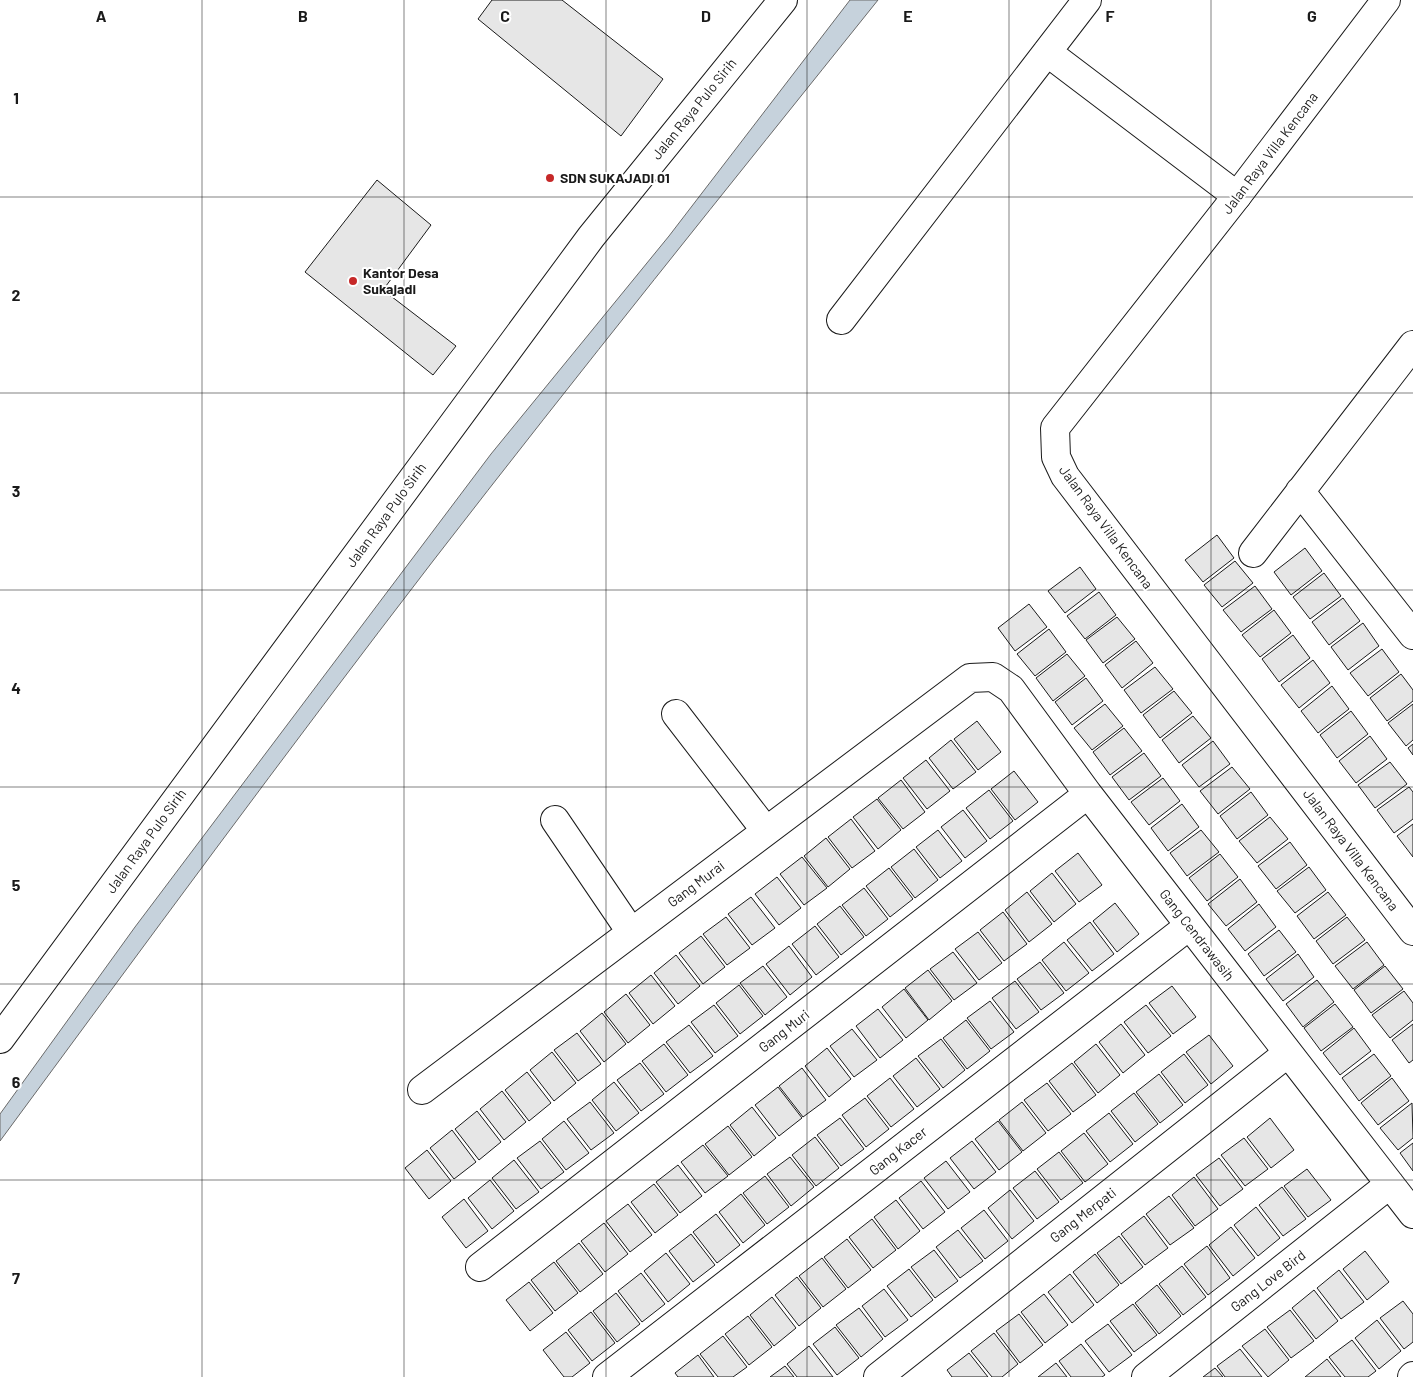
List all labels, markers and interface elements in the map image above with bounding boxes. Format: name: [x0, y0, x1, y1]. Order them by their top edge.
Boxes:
text: A: [96, 6, 107, 25]
text: B: [298, 6, 308, 25]
text: C: [500, 6, 510, 25]
text: D: [701, 6, 711, 25]
text: E: [903, 6, 913, 25]
text: F: [1106, 6, 1115, 25]
text: G: [1307, 6, 1317, 25]
street label: Jalan Raya Pulo Sirih: [648, 55, 740, 163]
text: 1: [13, 88, 19, 107]
street label: Jalan Raya Villa Kencana: [1218, 88, 1321, 217]
place label: SDN SUKAJADI 01: [560, 169, 670, 186]
marker: SDN SUKAJADI 01: [544, 172, 556, 184]
place label: Kantor Desa Sukajadi: [363, 264, 439, 297]
marker: Kantor Desa Sukajadi: [347, 275, 359, 287]
text: 2: [12, 285, 21, 304]
street label: Jalan Raya Pulo Sirih: [342, 459, 429, 570]
street label: Jalan Raya Villa Kencana: [1056, 462, 1157, 592]
text: 3: [12, 481, 20, 500]
text: 4: [11, 678, 21, 697]
street label: Jalan Raya Pulo Sirih: [102, 785, 189, 896]
street label: Jalan Raya Villa Kencana: [1300, 785, 1403, 914]
street label: Gang Murai: [664, 857, 727, 910]
text: 5: [12, 875, 21, 894]
street label: Gang Cendrawasih: [1156, 885, 1238, 984]
street label: Gang Muri: [755, 1006, 812, 1056]
text: 6: [12, 1072, 21, 1091]
street label: Gang Kacer: [865, 1123, 930, 1179]
street label: Gang Merpati: [1046, 1183, 1119, 1246]
street label: Gang Love Bird: [1227, 1246, 1309, 1315]
text: 7: [12, 1268, 20, 1287]

